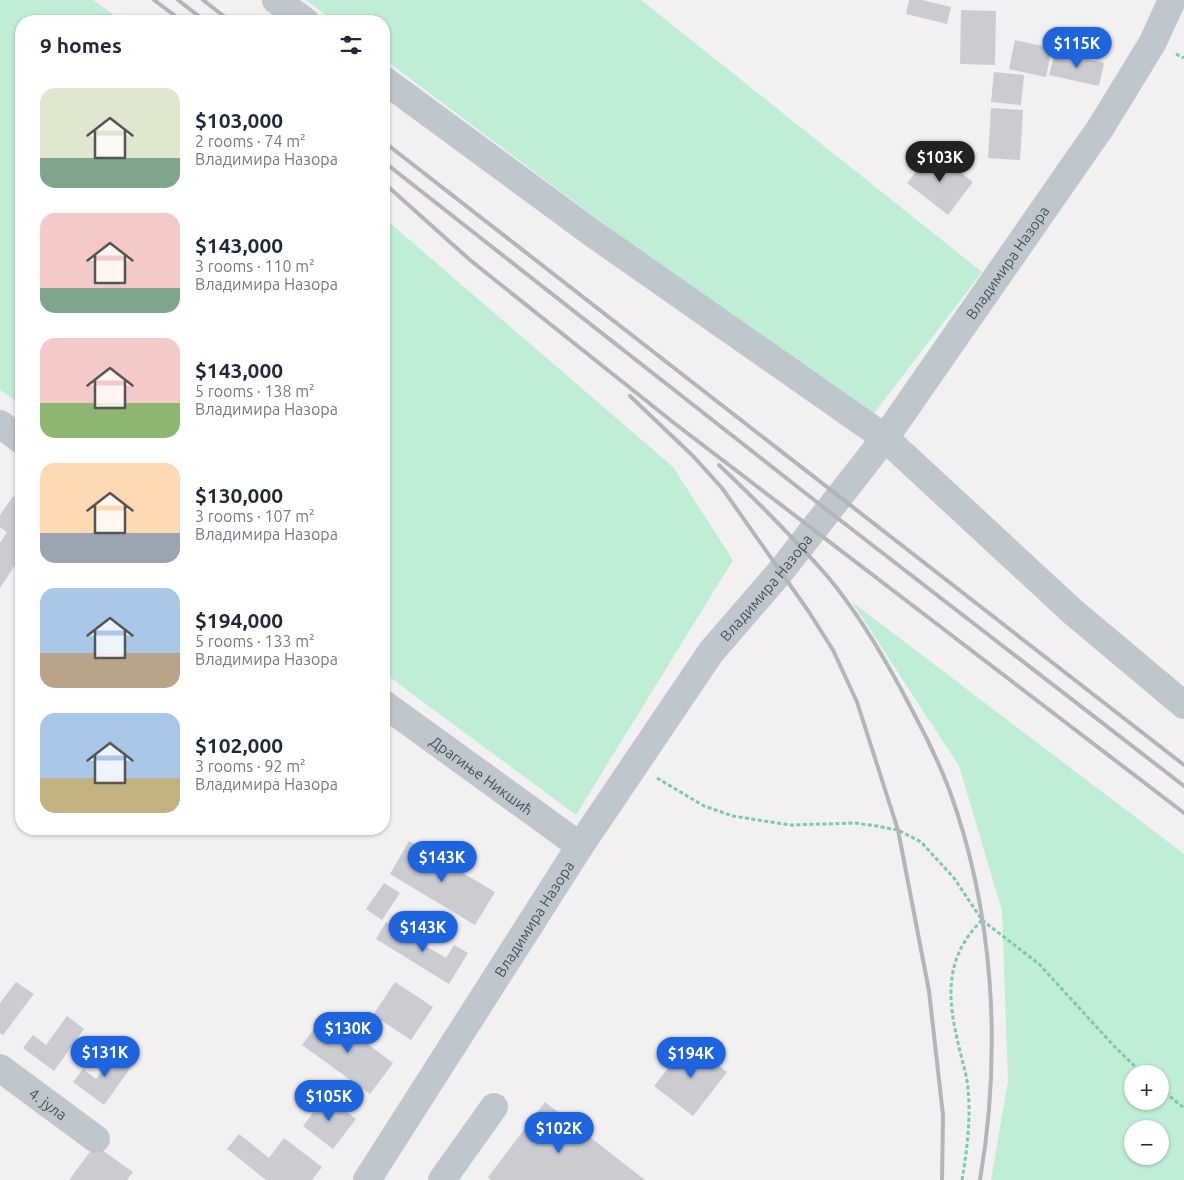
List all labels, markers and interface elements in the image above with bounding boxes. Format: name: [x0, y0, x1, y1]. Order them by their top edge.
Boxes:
pin: $115K: [1042, 27, 1112, 69]
icon: filters: [337, 31, 365, 59]
text: 9 homes: [40, 33, 122, 57]
text: $115K: [1054, 34, 1100, 52]
icon: home: [80, 108, 140, 168]
text: $103,000: [195, 108, 283, 132]
text: 2 rooms · 74 m²: [195, 132, 306, 150]
pin: $103K: [905, 140, 975, 183]
text: $103K: [917, 148, 963, 166]
text: Владимира Назора: [195, 150, 338, 168]
street label: Владимира Назора: [962, 202, 1052, 322]
icon: home: [80, 233, 140, 293]
text: $143,000: [195, 233, 283, 257]
text: 3 rooms · 110 m²: [195, 257, 315, 275]
text: Владимира Назора: [195, 275, 338, 293]
icon: home: [80, 358, 140, 418]
text: $143,000: [195, 358, 283, 382]
text: 5 rooms · 138 m²: [195, 382, 315, 400]
text: Владимира Назора: [195, 400, 338, 418]
icon: home: [80, 483, 140, 543]
text: $130,000: [195, 483, 283, 507]
text: 3 rooms · 107 m²: [195, 507, 315, 525]
text: Владимира Назора: [195, 525, 338, 543]
street label: Владимира Назора: [716, 530, 815, 644]
icon: home: [80, 608, 140, 668]
text: $194,000: [195, 608, 283, 632]
text: 5 rooms · 133 m²: [195, 632, 315, 650]
text: Владимира Назора: [195, 650, 338, 668]
street label: Драгиње Никшић: [427, 732, 537, 818]
icon: home: [80, 733, 140, 793]
text: $102,000: [195, 733, 283, 757]
text: 3 rooms · 92 m²: [195, 757, 306, 775]
text: Владимира Назора: [195, 775, 338, 793]
pin: $143K: [407, 840, 477, 883]
text: $143K: [419, 848, 465, 866]
street label: Владимира Назора: [490, 858, 577, 980]
pin: $143K: [388, 910, 458, 953]
text: $143K: [400, 918, 446, 936]
pin: $130K: [313, 1012, 383, 1054]
text: $130K: [325, 1019, 371, 1037]
pin: $131K: [70, 1036, 140, 1078]
pin: $194K: [656, 1036, 726, 1079]
text: $131K: [82, 1043, 128, 1061]
text: $194K: [668, 1044, 714, 1062]
map controls: [1124, 1065, 1169, 1165]
button: +: [1124, 1065, 1169, 1110]
pin: $105K: [294, 1080, 364, 1122]
street label: 4. јула: [26, 1084, 70, 1123]
text: $105K: [306, 1087, 352, 1105]
pin: $102K: [524, 1112, 594, 1154]
text: $102K: [536, 1119, 582, 1137]
button: −: [1124, 1120, 1169, 1165]

